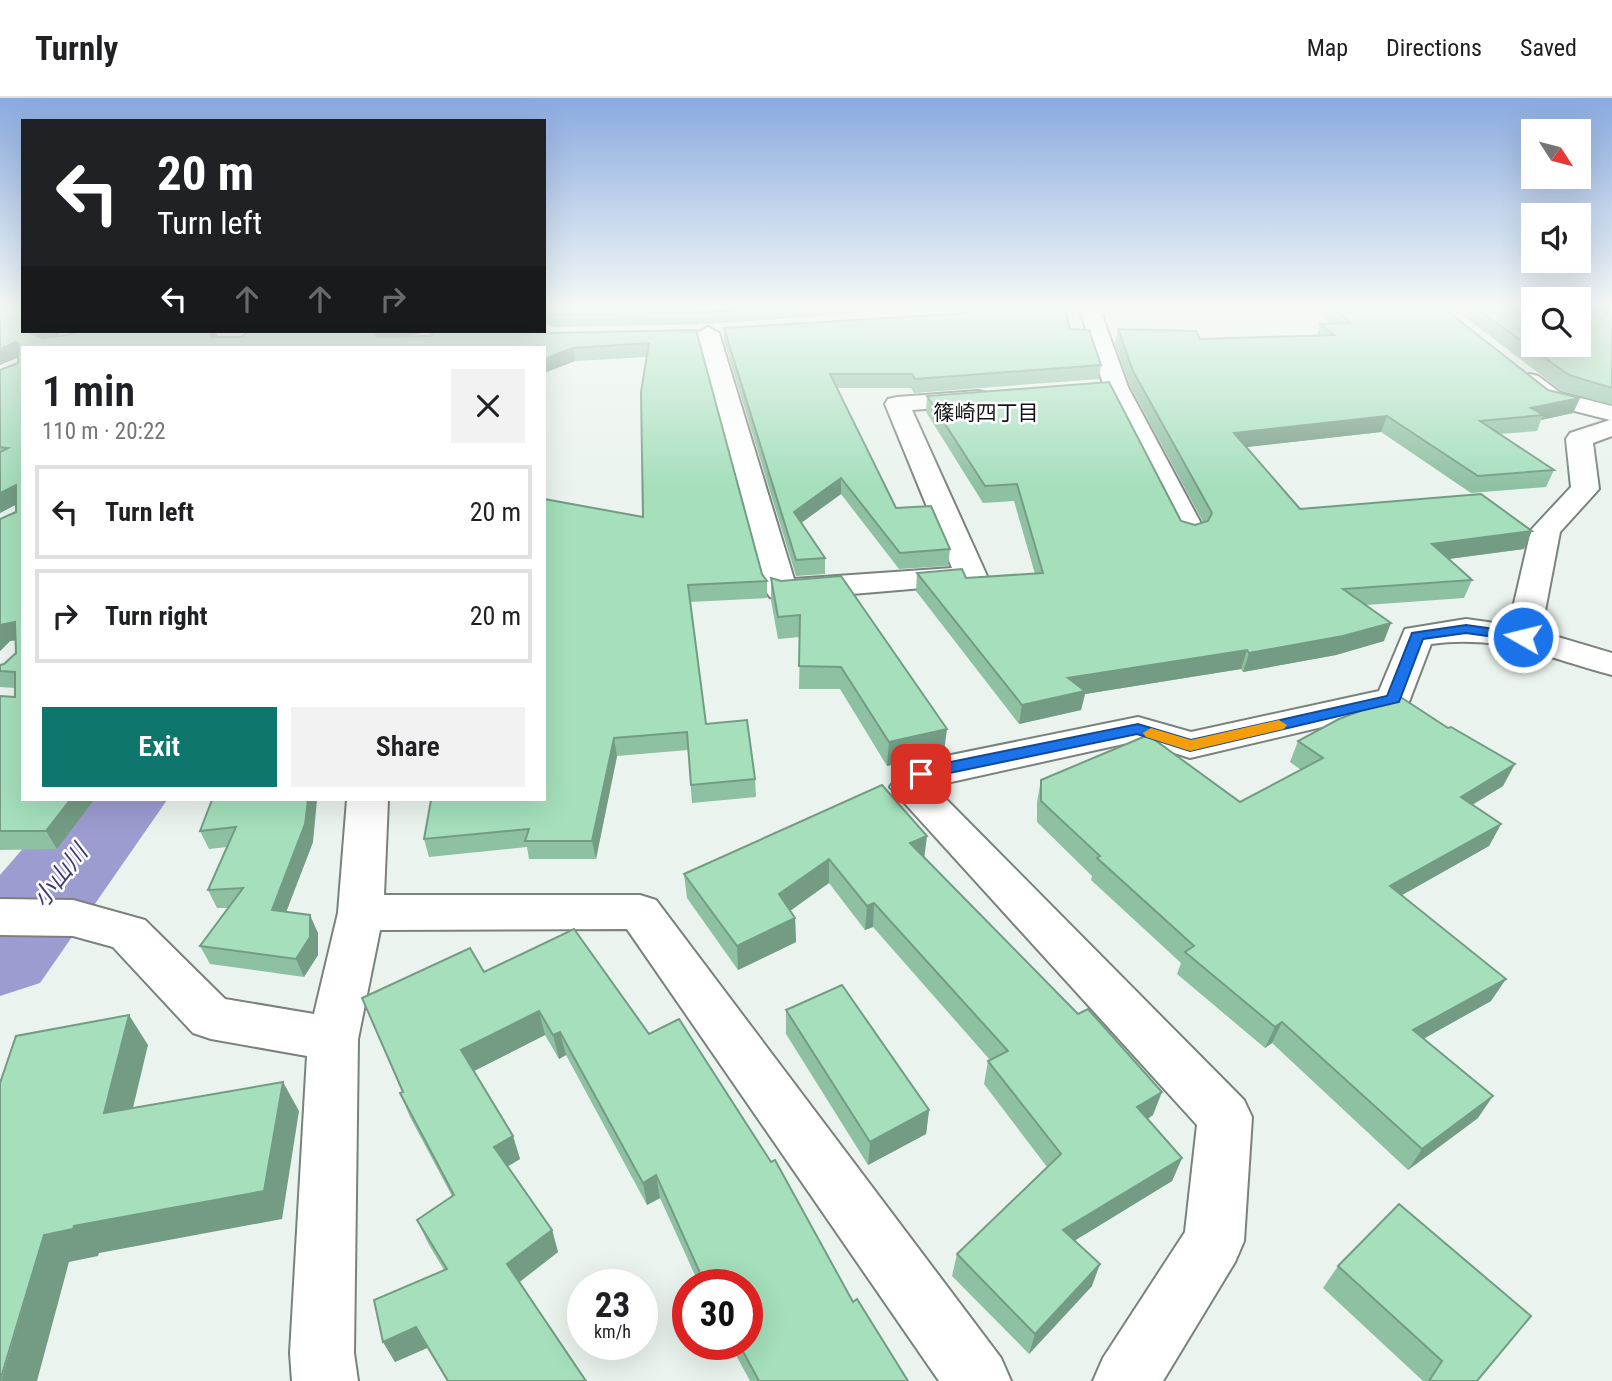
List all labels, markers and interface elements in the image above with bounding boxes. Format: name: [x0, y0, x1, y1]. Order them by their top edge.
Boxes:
text: Turnly: [35, 29, 118, 68]
text: Map: [1307, 34, 1348, 62]
text: Directions: [1386, 34, 1482, 62]
text: Saved: [1520, 34, 1577, 62]
north arrow: [1521, 119, 1591, 189]
map controls: [1521, 119, 1591, 357]
text: 20 m: [157, 145, 254, 202]
icon: left: [42, 147, 133, 238]
button: sound: [1521, 203, 1591, 273]
text: Turn left: [157, 204, 262, 242]
icon: left: [155, 280, 193, 318]
icon: ahead: [228, 280, 266, 318]
icon: ahead: [301, 280, 339, 318]
icon: right: [374, 280, 412, 318]
button: search: [1521, 287, 1591, 357]
text: 1 min: [42, 367, 135, 416]
button: close: [451, 369, 525, 443]
district label: 篠崎四丁目: [934, 401, 1039, 425]
text: 110 m · 20:22: [42, 418, 166, 445]
icon: left: [46, 493, 84, 531]
text: Turn left: [105, 497, 194, 527]
text: 20 m: [470, 497, 521, 527]
icon: right: [46, 597, 84, 635]
position arrow: [1486, 600, 1560, 674]
text: Turn right: [105, 601, 207, 631]
text: 20 m: [470, 601, 521, 631]
button: Exit: [42, 707, 277, 787]
button: Share: [291, 707, 525, 787]
pin: [891, 744, 951, 804]
icon: arrive: [902, 755, 940, 793]
water label: 小山川: [27, 837, 95, 913]
speed limit sign: 30: [672, 1269, 763, 1360]
text: 23: [595, 1285, 630, 1326]
text: km/h: [594, 1321, 631, 1342]

